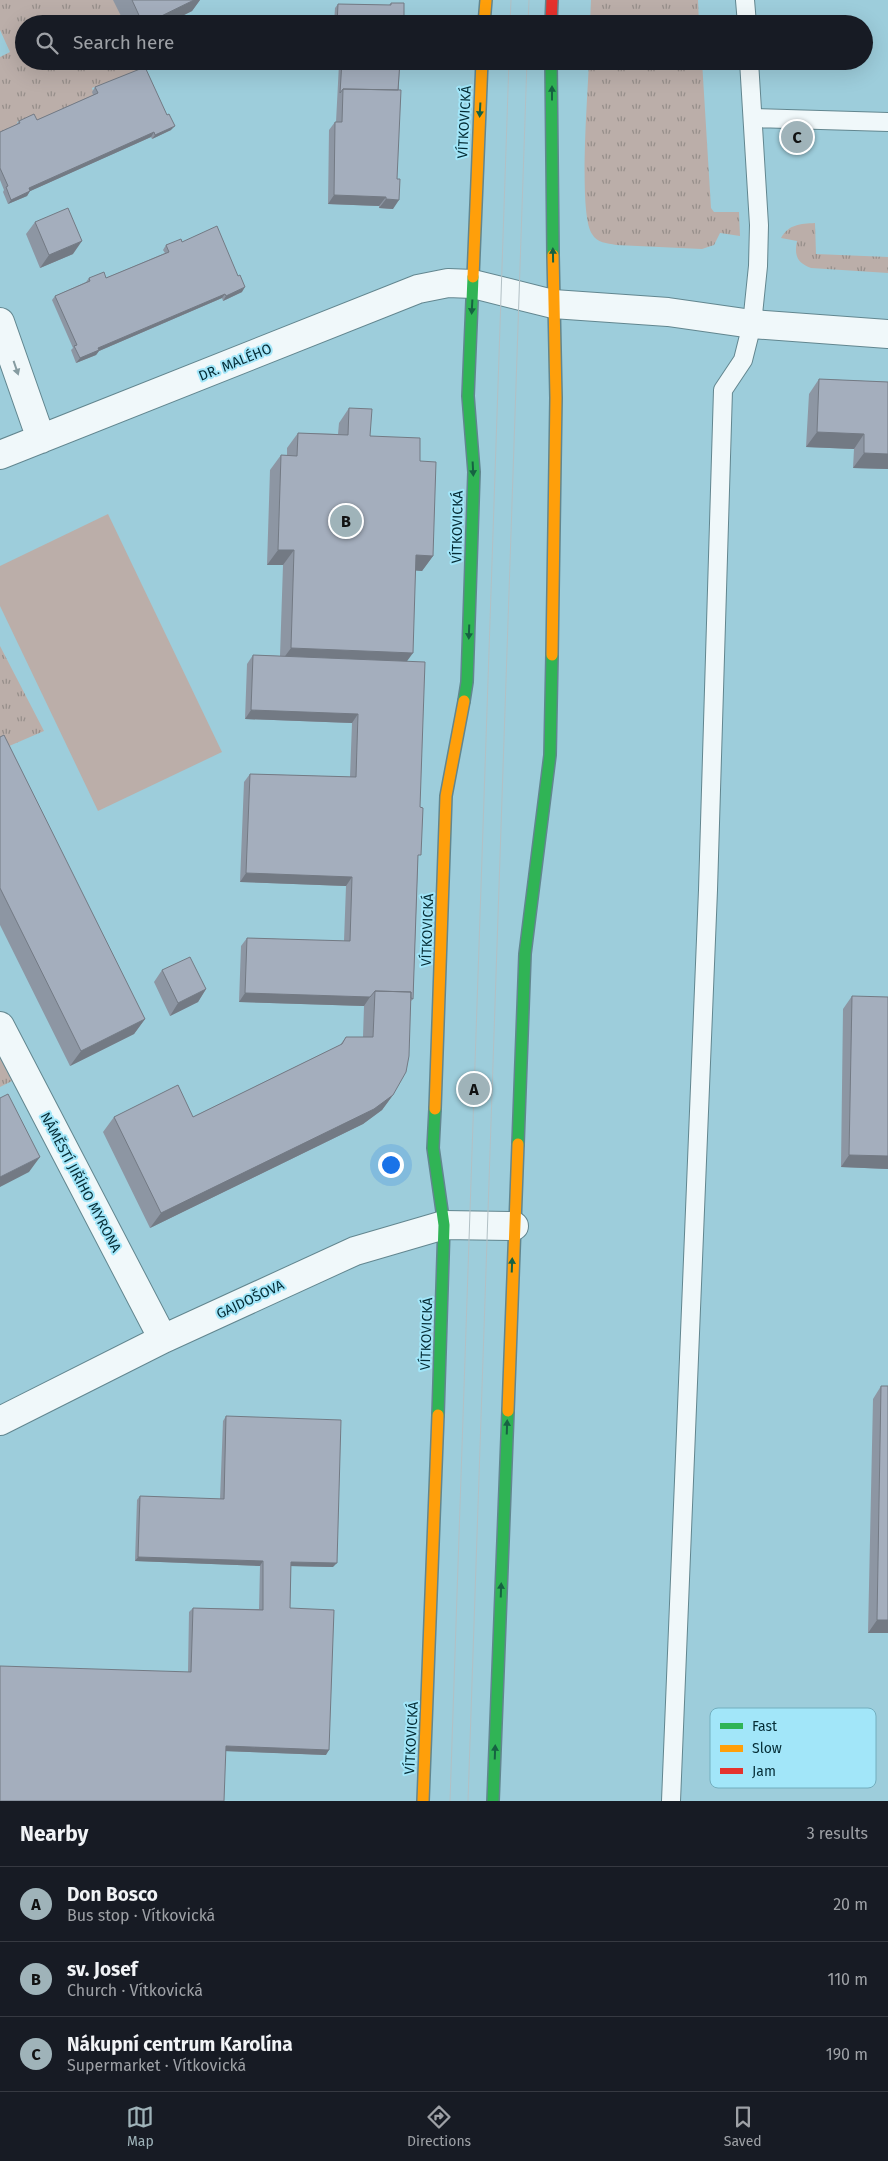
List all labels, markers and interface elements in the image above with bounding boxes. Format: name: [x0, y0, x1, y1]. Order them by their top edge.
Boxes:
search box: [15, 15, 873, 70]
icon: search: [33, 29, 61, 57]
text: Search here: [73, 31, 174, 54]
one-way arrow: [548, 84, 556, 100]
street label: VÍTKOVICKÁ: [453, 85, 475, 159]
one-way arrow: [476, 102, 484, 118]
pin: C: [781, 118, 813, 156]
one-way arrow: [549, 247, 557, 263]
one-way arrow: [468, 300, 476, 316]
street label: DR. MALÉHO: [196, 339, 274, 385]
one-way arrow: [12, 361, 20, 376]
one-way arrow: [469, 462, 477, 478]
street label: VÍTKOVICKÁ: [447, 490, 467, 564]
pin: B: [330, 502, 362, 540]
one-way arrow: [465, 624, 473, 640]
street label: VÍTKOVICKÁ: [417, 893, 437, 967]
pin: A: [458, 1070, 490, 1108]
street label: NÁMĚSTÍ JIŘÍHO MYRONA: [36, 1109, 126, 1255]
your location: [378, 1152, 404, 1178]
one-way arrow: [509, 1257, 517, 1273]
street label: GAJDOŠOVA: [213, 1275, 287, 1323]
street label: VÍTKOVICKÁ: [416, 1297, 436, 1371]
one-way arrow: [503, 1419, 511, 1435]
one-way arrow: [497, 1582, 505, 1598]
street label: VÍTKOVICKÁ: [400, 1701, 422, 1775]
legend: [710, 1708, 876, 1788]
text: Fast: [752, 1718, 778, 1735]
text: Slow: [752, 1740, 782, 1757]
one-way arrow: [491, 1744, 499, 1760]
text: Jam: [752, 1763, 776, 1780]
text: Nearby: [20, 1821, 88, 1847]
text: 3 results: [807, 1824, 868, 1843]
text: Don Bosco: [67, 1883, 158, 1906]
text: A: [31, 1895, 41, 1914]
text: 20 m: [833, 1895, 868, 1914]
text: Bus stop · Vítkovická: [67, 1906, 215, 1925]
text: sv. Josef: [67, 1958, 137, 1981]
text: B: [31, 1970, 41, 1989]
text: 110 m: [827, 1970, 868, 1989]
text: Church · Vítkovická: [67, 1981, 203, 2000]
text: Nákupní centrum Karolína: [67, 2033, 293, 2056]
text: C: [31, 2045, 41, 2064]
text: 190 m: [826, 2045, 868, 2064]
text: Supermarket · Vítkovická: [67, 2056, 246, 2075]
tab: Map: [126, 2103, 154, 2150]
tab: Directions: [407, 2103, 471, 2150]
tab: Saved: [724, 2103, 762, 2150]

